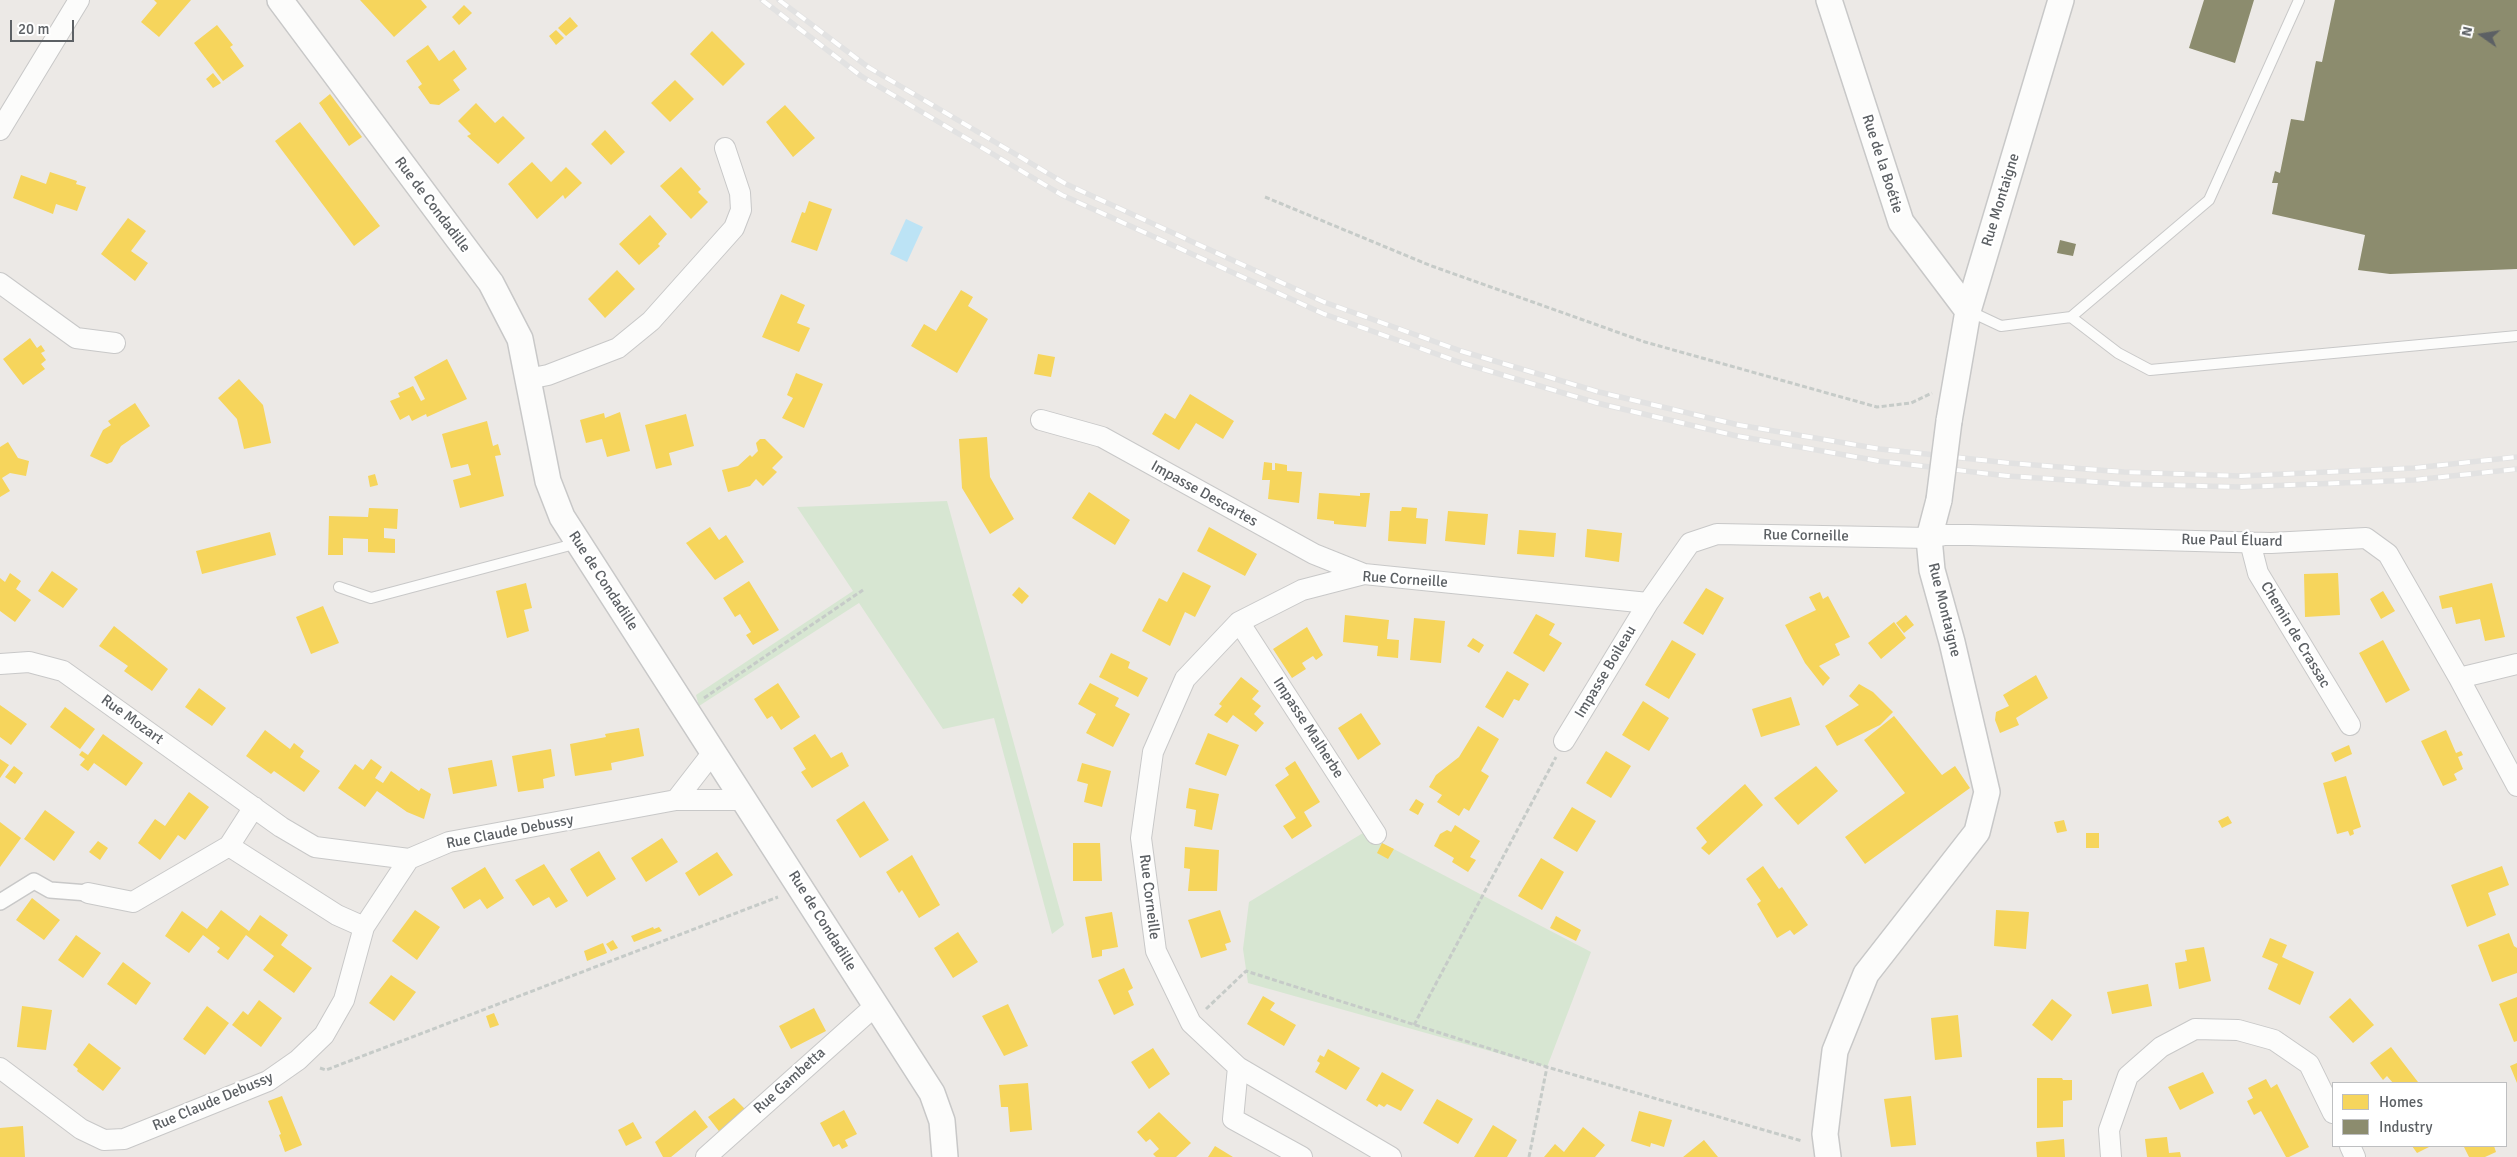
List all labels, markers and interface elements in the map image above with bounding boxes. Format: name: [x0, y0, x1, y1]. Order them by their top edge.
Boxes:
scale bar: [12, 10, 76, 42]
north arrow: [2457, 10, 2507, 60]
text: 20 m: [18, 20, 49, 38]
text: N: [2458, 25, 2476, 38]
street label: Rue de la Boétie: [1858, 112, 1906, 216]
street label: Rue Montaigne: [1978, 151, 2024, 249]
street label: Rue de Condadille: [390, 154, 474, 256]
street label: Impasse Descartes: [1147, 457, 1261, 531]
street label: Rue Corneille: [1763, 526, 1849, 546]
street label: Rue de Condadille: [564, 528, 642, 634]
street label: Rue Paul Éluard: [2181, 531, 2283, 551]
street label: Rue Montaigne: [1924, 561, 1964, 659]
street label: Rue Corneille: [1362, 568, 1448, 592]
street label: Chemin de Crassac: [2256, 579, 2334, 691]
street label: Impasse Boileau: [1571, 623, 1641, 721]
street label: Impasse Malherbe: [1269, 674, 1347, 782]
street label: Rue Mozart: [97, 691, 167, 749]
street label: Rue Claude Debussy: [445, 811, 575, 853]
street label: Rue Corneille: [1135, 853, 1163, 941]
street label: Rue de Condadille: [784, 868, 860, 974]
street label: Rue Gambetta: [750, 1044, 830, 1118]
street label: Rue Claude Debussy: [150, 1068, 276, 1136]
legend: [2332, 1082, 2507, 1147]
text: Homes: [2379, 1093, 2423, 1111]
text: Industry: [2379, 1118, 2432, 1136]

